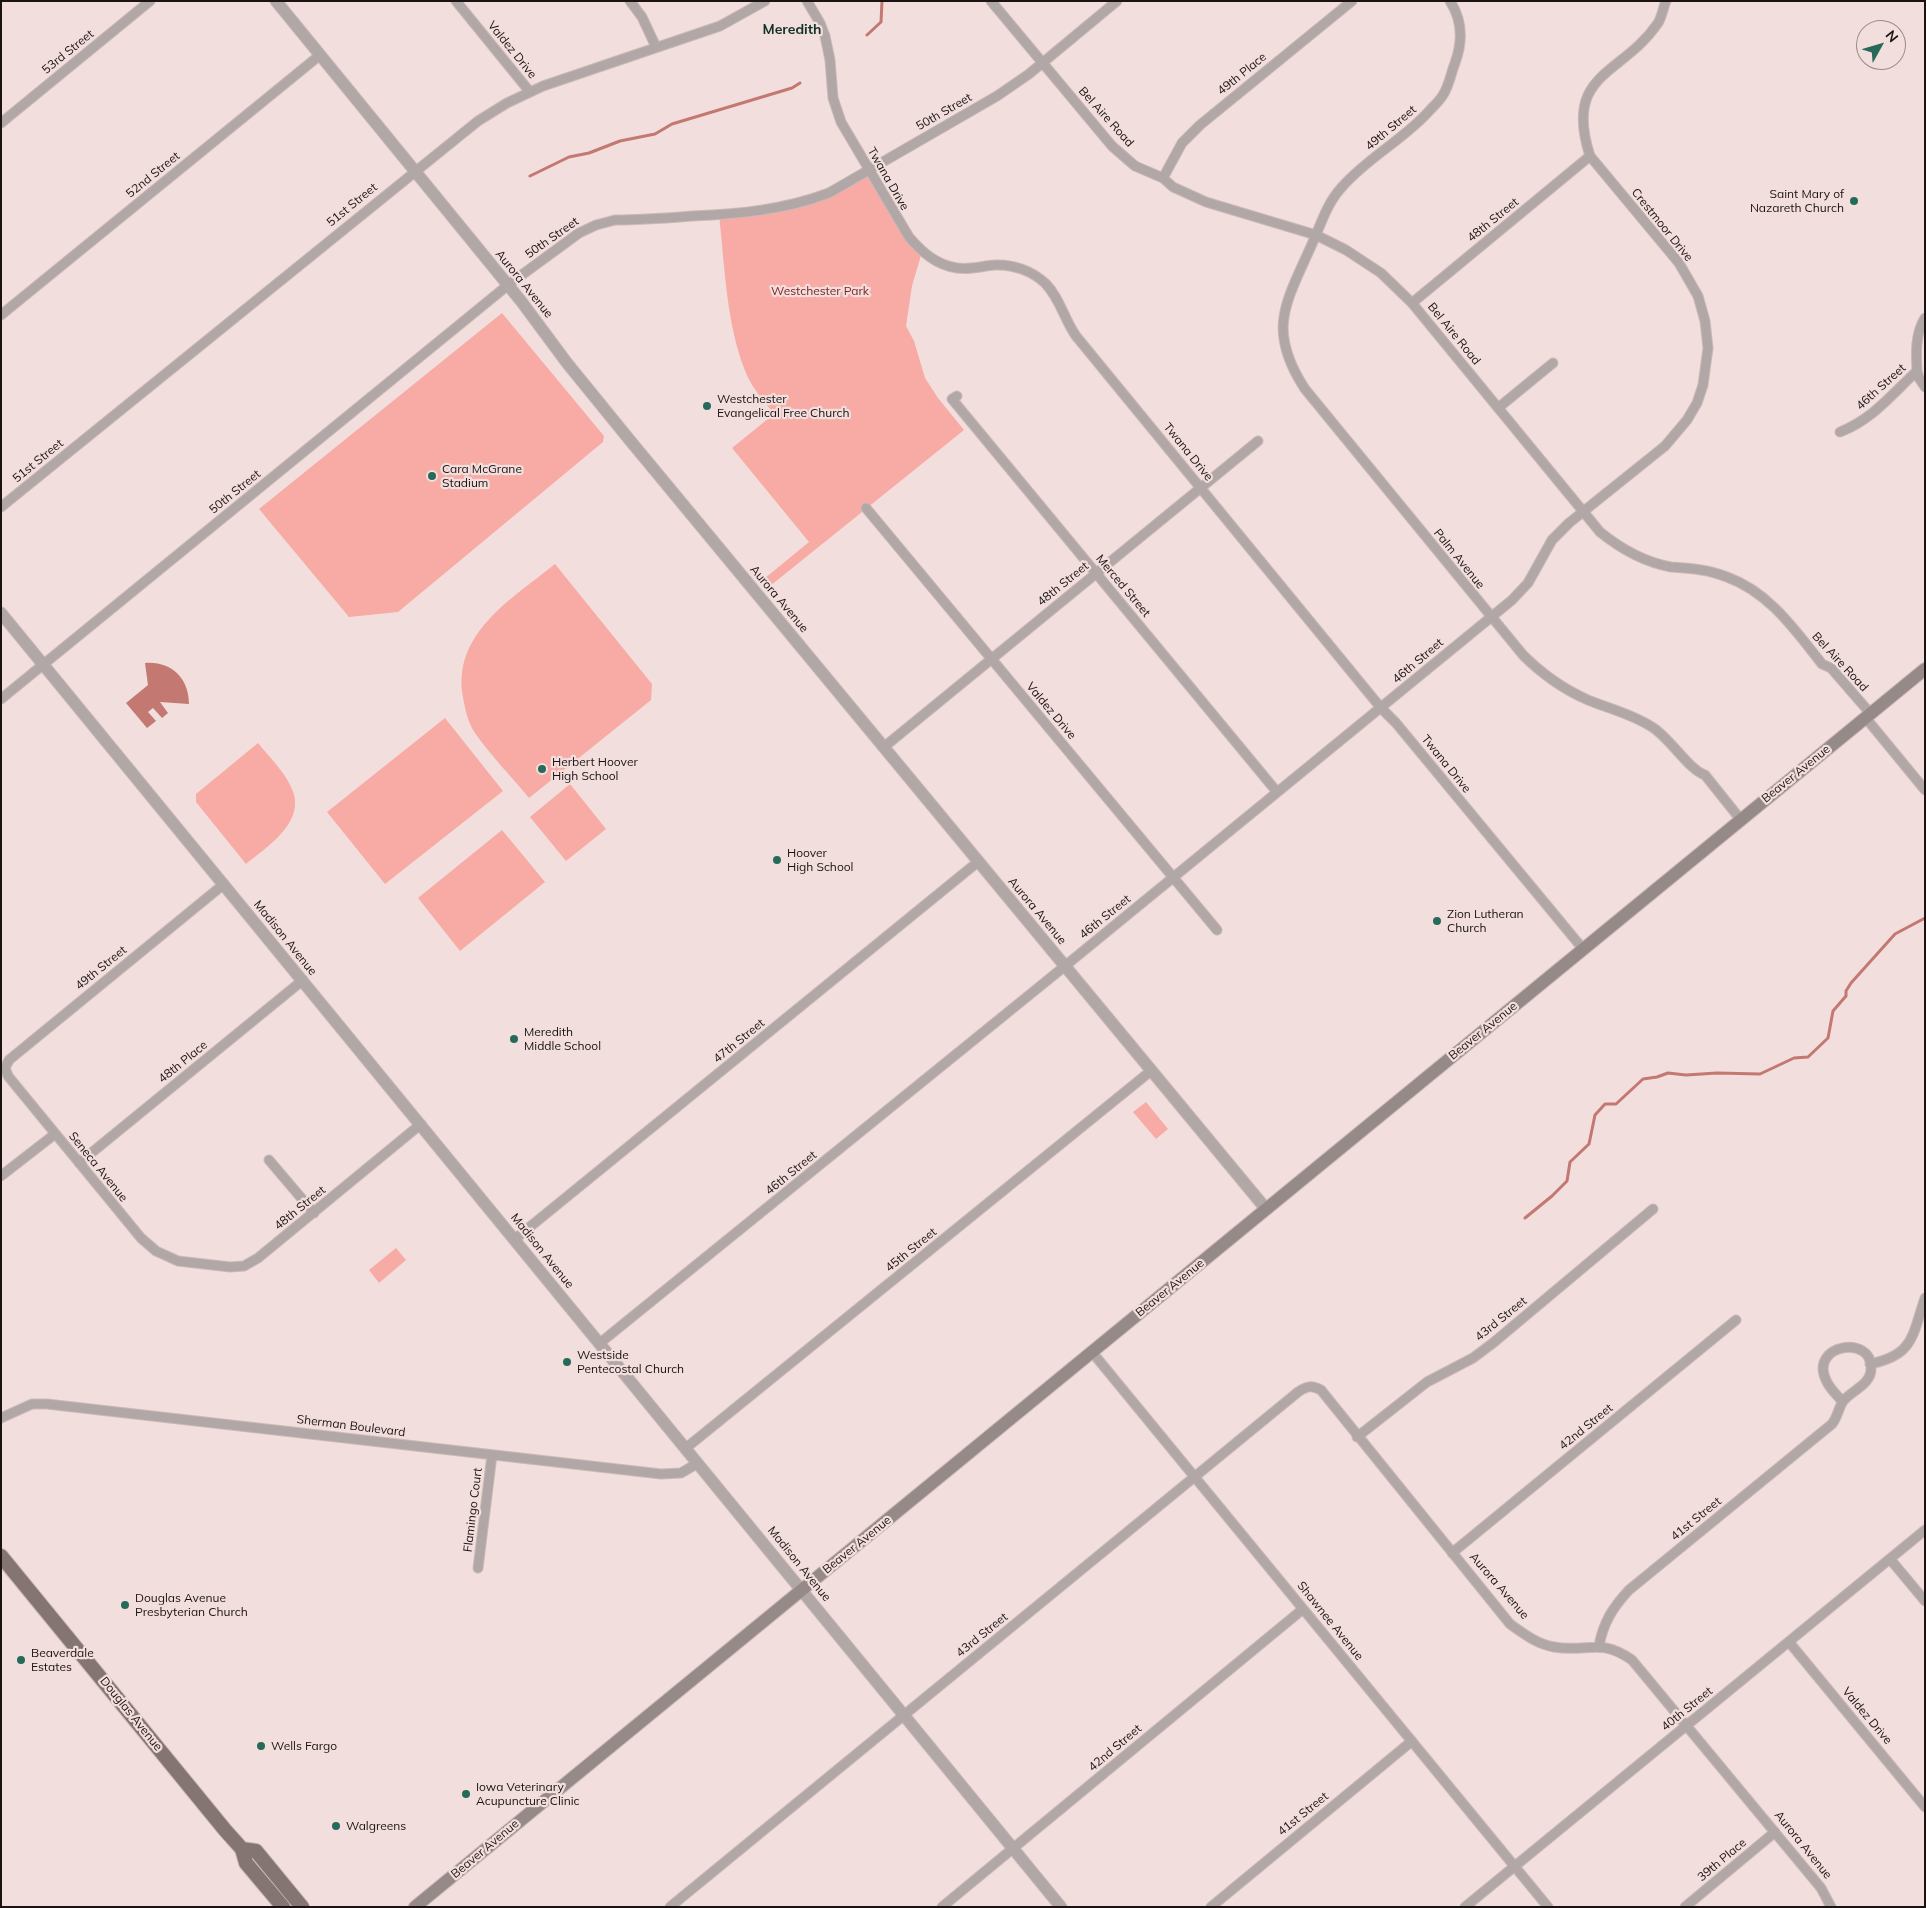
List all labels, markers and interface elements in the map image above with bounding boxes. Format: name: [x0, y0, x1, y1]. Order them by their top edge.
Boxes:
street label: Valdez Drive: [484, 18, 540, 82]
north arrow: [1856, 20, 1906, 70]
district label: Meredith: [763, 22, 821, 38]
text: N: [1882, 26, 1902, 46]
street label: 53rd Street: [39, 27, 97, 77]
street label: 49th Place: [1215, 50, 1269, 98]
street label: Bel Aire Road: [1075, 84, 1137, 150]
street label: 50th Street: [914, 90, 974, 134]
street label: 49th Street: [1363, 103, 1419, 153]
street label: Twana Drive: [864, 145, 912, 213]
street label: 52nd Street: [123, 149, 183, 201]
street label: 51st Street: [324, 180, 380, 230]
street label: Crestmoor Drive: [1628, 186, 1696, 264]
place label: Saint Mary of Nazareth Church: [1750, 187, 1844, 215]
street label: 48th Street: [1464, 195, 1522, 245]
marker: Saint Mary of Nazareth Church: [1848, 195, 1860, 207]
street label: 50th Street: [522, 214, 582, 262]
street label: Aurora Avenue: [492, 247, 556, 321]
park label: Westchester Park: [771, 284, 869, 298]
street label: Bel Aire Road: [1425, 300, 1483, 368]
street label: 46th Street: [1853, 361, 1909, 413]
place label: Westchester Evangelical Free Church: [717, 392, 849, 420]
marker: Westchester Evangelical Free Church: [701, 400, 713, 412]
street label: Twana Drive: [1160, 420, 1216, 484]
street label: 51st Street: [10, 436, 66, 486]
place label: Cara McGrane Stadium: [442, 462, 522, 490]
street label: 50th Street: [206, 467, 264, 517]
marker: Cara McGrane Stadium: [426, 470, 438, 482]
street label: Palm Avenue: [1430, 526, 1488, 592]
street label: Merced Street: [1093, 552, 1153, 620]
street label: 48th Street: [1034, 559, 1092, 609]
street label: Aurora Avenue: [747, 562, 811, 636]
street label: Bel Aire Road: [1809, 629, 1871, 695]
street label: 46th Street: [1390, 636, 1446, 686]
street label: Valdez Drive: [1023, 680, 1079, 742]
street label: Twana Drive: [1418, 732, 1474, 796]
street label: Beaver Avenue: [1759, 742, 1833, 806]
place label: Herbert Hoover High School: [552, 755, 638, 783]
marker: Herbert Hoover High School: [536, 763, 548, 775]
place label: Hoover High School: [787, 846, 853, 874]
marker: Hoover High School: [771, 854, 783, 866]
street label: Aurora Avenue: [1005, 874, 1069, 948]
street label: 46th Street: [1076, 892, 1134, 942]
street label: Madison Avenue: [250, 898, 320, 978]
place label: Zion Lutheran Church: [1447, 907, 1524, 935]
marker: Zion Lutheran Church: [1431, 915, 1443, 927]
street label: 49th Street: [72, 943, 130, 993]
street label: Beaver Avenue: [1446, 999, 1520, 1063]
street label: 47th Street: [710, 1016, 768, 1066]
place label: Meredith Middle School: [524, 1025, 601, 1053]
marker: Meredith Middle School: [508, 1033, 520, 1045]
street label: 48th Place: [156, 1038, 210, 1086]
street label: Seneca Avenue: [65, 1129, 131, 1205]
street label: 46th Street: [762, 1148, 820, 1198]
street label: 48th Street: [271, 1183, 329, 1233]
street label: Madison Avenue: [507, 1211, 577, 1291]
street label: 45th Street: [882, 1225, 940, 1275]
street label: Beaver Avenue: [1133, 1256, 1207, 1320]
street label: 43rd Street: [1472, 1294, 1530, 1344]
place label: Westside Pentecostal Church: [577, 1348, 684, 1376]
marker: Westside Pentecostal Church: [561, 1356, 573, 1368]
street label: 42nd Street: [1556, 1401, 1616, 1453]
street label: Sherman Boulevard: [296, 1412, 406, 1440]
street label: Flamingo Court: [461, 1467, 485, 1553]
street label: 41st Street: [1668, 1494, 1724, 1544]
street label: Beaver Avenue: [820, 1513, 894, 1577]
street label: Madison Avenue: [764, 1524, 834, 1604]
street label: Aurora Avenue: [1466, 1550, 1532, 1622]
street label: Shawnee Avenue: [1294, 1579, 1366, 1663]
place label: Douglas Avenue Presbyterian Church: [135, 1591, 248, 1619]
marker: Douglas Avenue Presbyterian Church: [119, 1599, 131, 1611]
street label: 43rd Street: [953, 1610, 1011, 1660]
place label: Beaverdale Estates: [31, 1646, 94, 1674]
marker: Beaverdale Estates: [15, 1654, 27, 1666]
street label: Douglas Avenue: [97, 1674, 165, 1754]
street label: 40th Street: [1658, 1684, 1716, 1734]
street label: Valdez Drive: [1839, 1685, 1895, 1747]
street label: 42nd Street: [1085, 1722, 1145, 1774]
place label: Wells Fargo: [271, 1739, 337, 1753]
marker: Wells Fargo: [255, 1740, 267, 1752]
place label: Iowa Veterinary Acupuncture Clinic: [476, 1780, 580, 1808]
marker: Iowa Veterinary Acupuncture Clinic: [460, 1788, 472, 1800]
street label: 41st Street: [1275, 1789, 1331, 1839]
street label: Aurora Avenue: [1771, 1808, 1835, 1882]
street label: Beaver Avenue: [448, 1817, 522, 1881]
place label: Walgreens: [346, 1819, 406, 1833]
marker: Walgreens: [330, 1820, 342, 1832]
street label: 39th Place: [1695, 1836, 1749, 1884]

